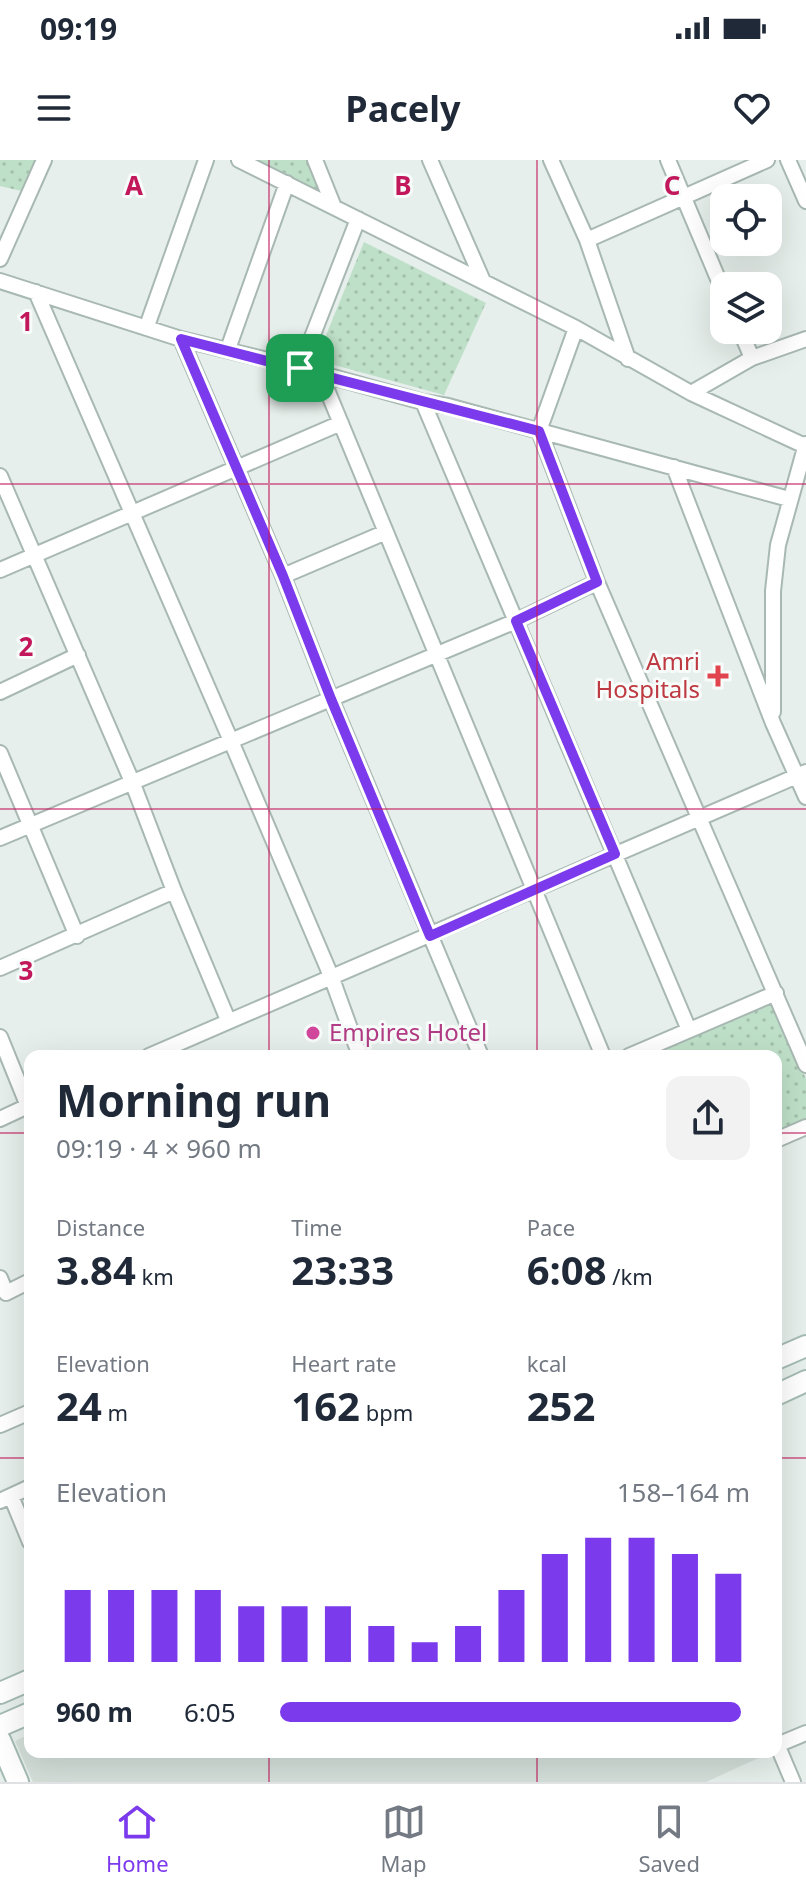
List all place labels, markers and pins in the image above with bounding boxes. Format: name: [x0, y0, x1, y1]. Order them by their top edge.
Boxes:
pin: [266, 334, 334, 402]
place label: Amri Hospitals: [595, 644, 700, 705]
marker: Amri Hospitals: [707, 665, 729, 687]
place label: Empires Hotel: [329, 1015, 487, 1048]
marker: Empires Hotel: [304, 1024, 322, 1042]

